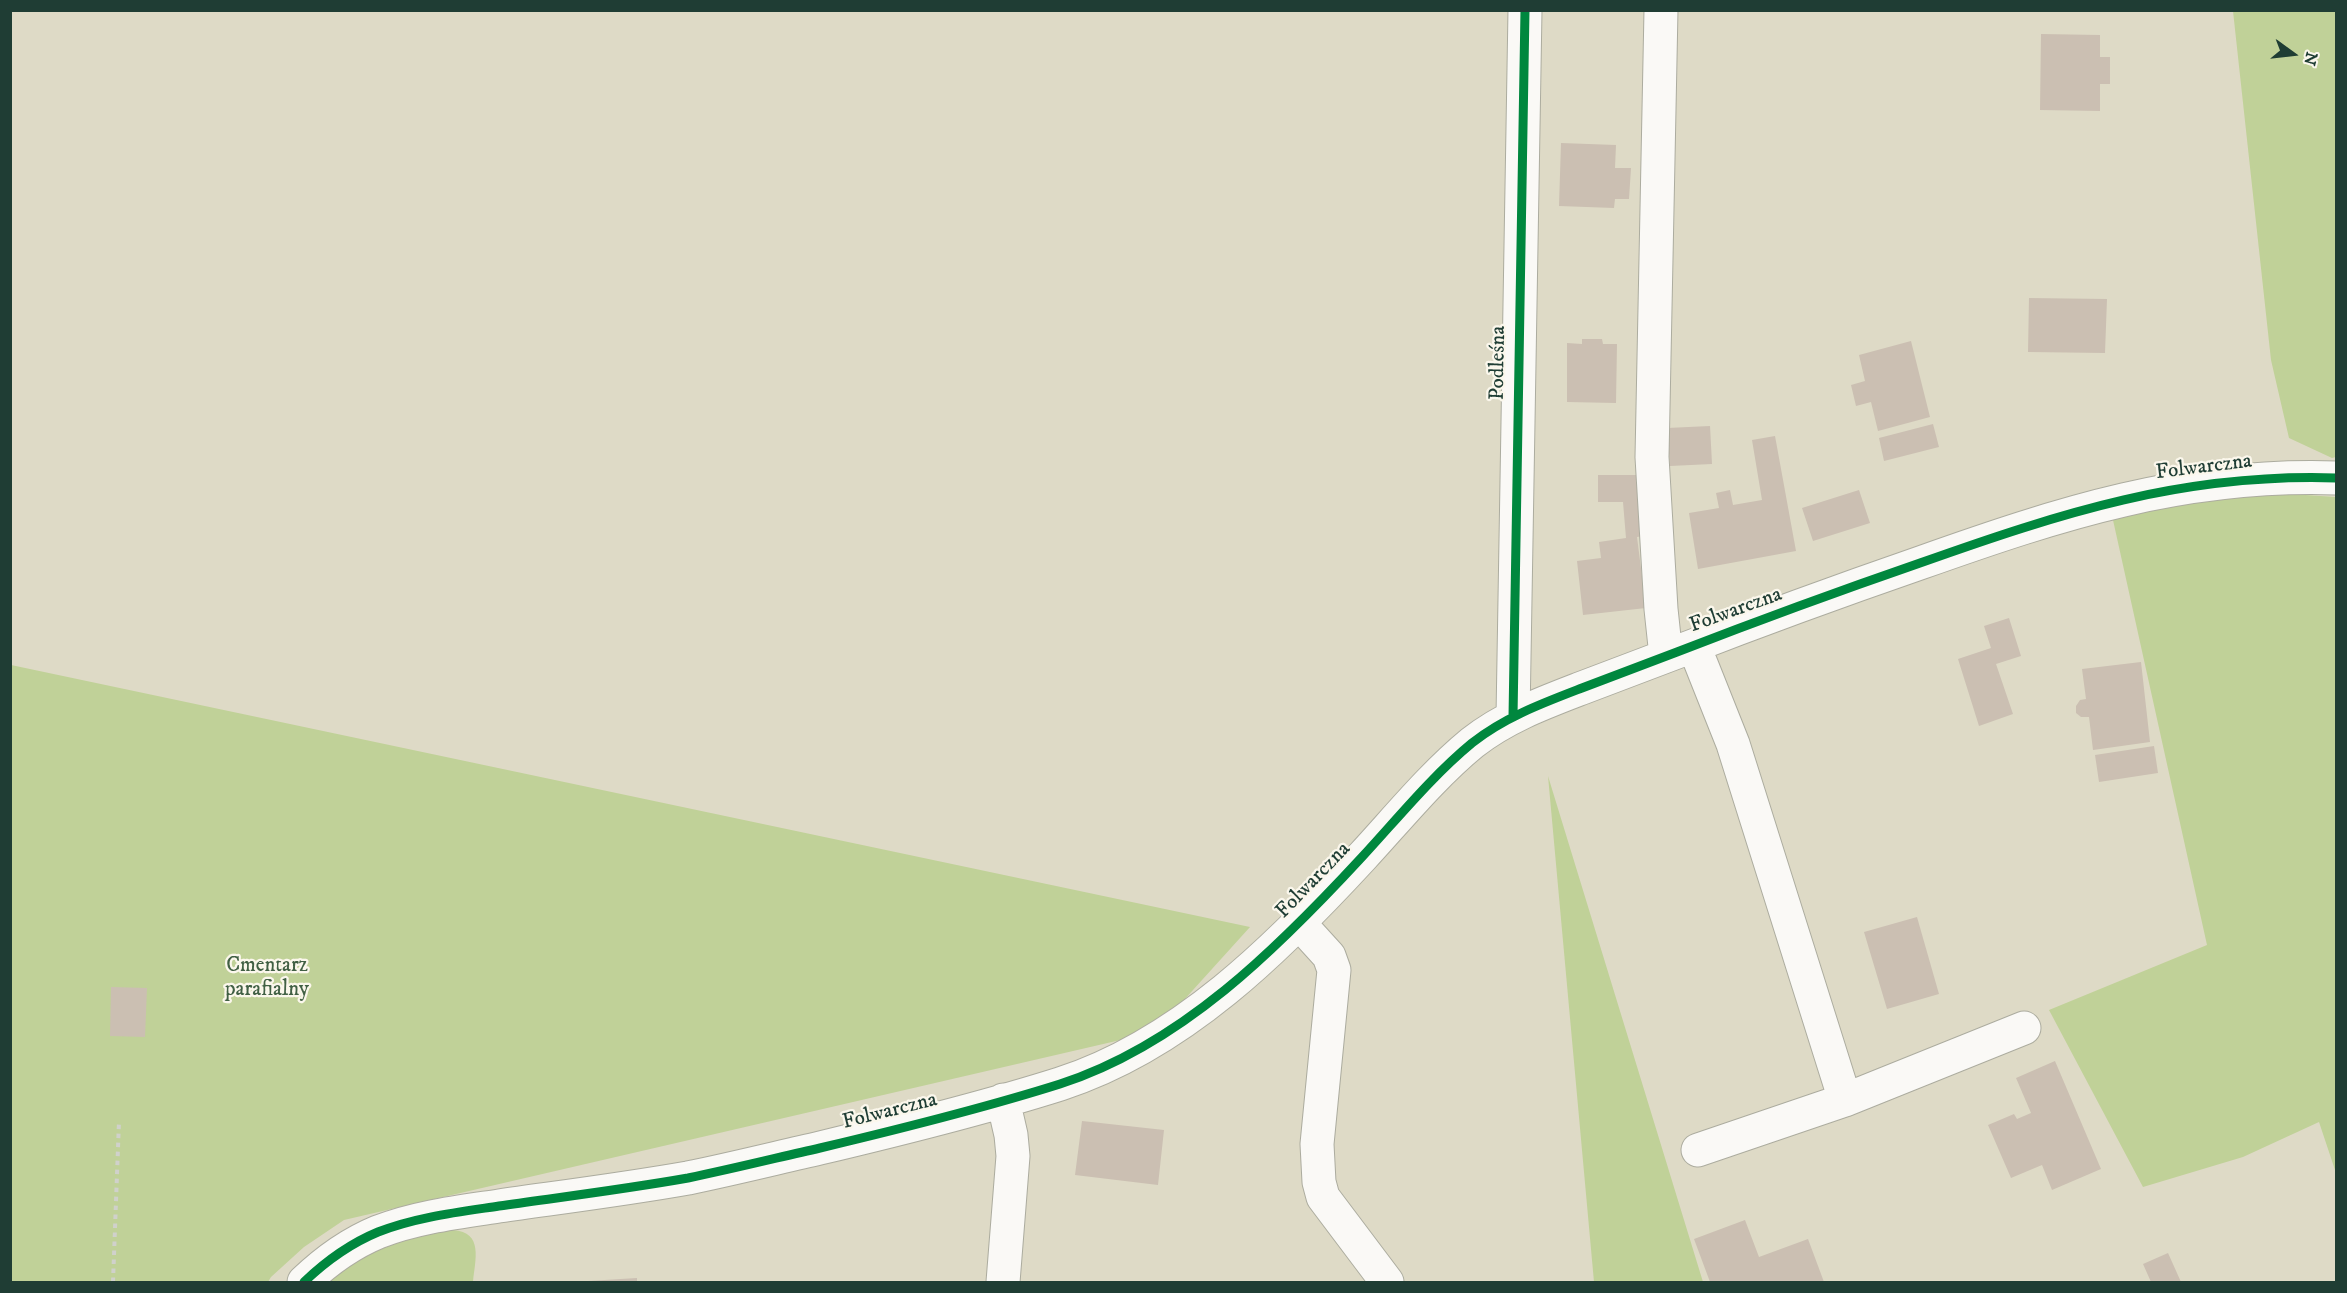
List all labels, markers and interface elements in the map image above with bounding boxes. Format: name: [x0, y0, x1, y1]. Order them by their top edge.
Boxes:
north arrow: [2263, 24, 2323, 84]
text: N: [2299, 50, 2322, 68]
street label: Podleśna: [1486, 326, 1512, 400]
street label: Folwarczna: [2155, 450, 2253, 486]
street label: Folwarczna: [1686, 583, 1786, 639]
street label: Folwarczna: [1271, 838, 1357, 924]
park label: Cmentarz parafialny: [225, 954, 309, 1004]
street label: Folwarczna: [840, 1088, 940, 1136]

